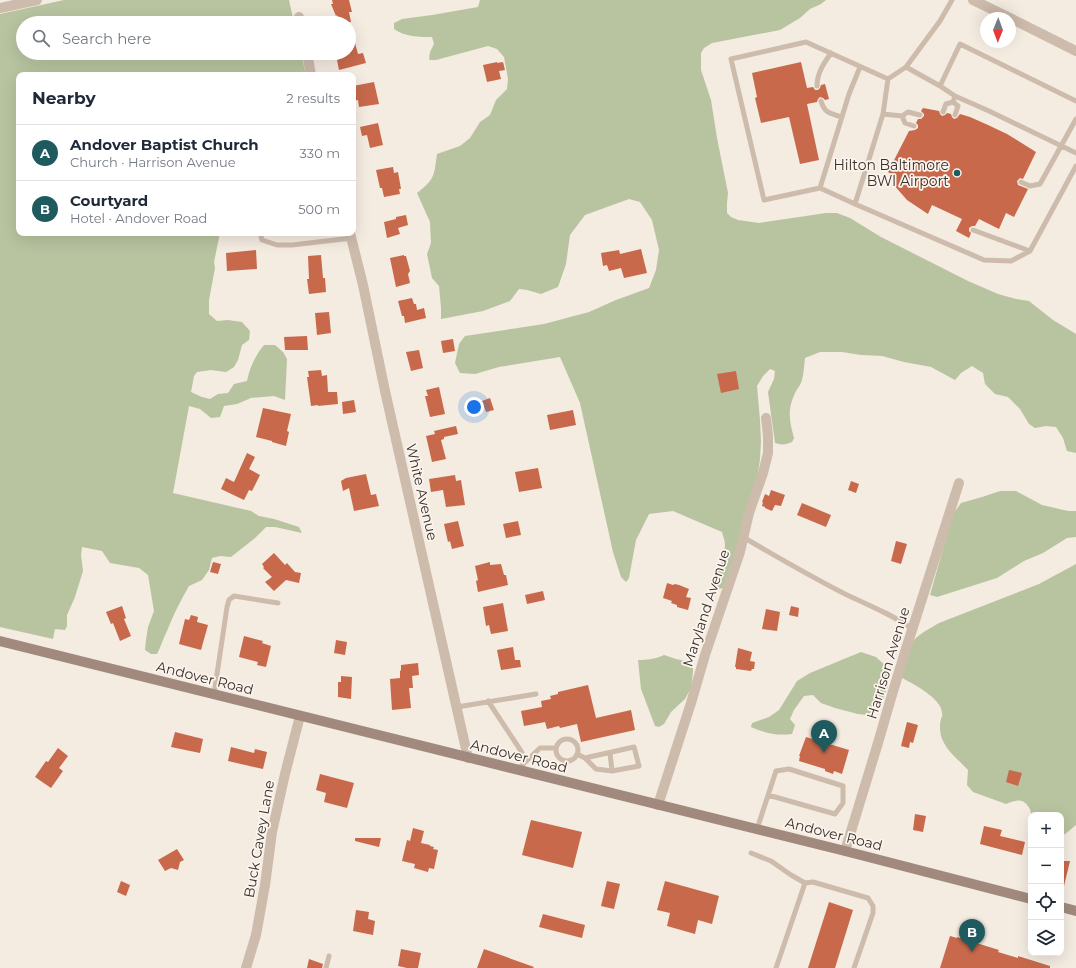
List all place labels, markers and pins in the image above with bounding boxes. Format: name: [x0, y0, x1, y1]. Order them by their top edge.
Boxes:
place label: Hilton Baltimore BWI Airport: [833, 156, 949, 190]
marker: Hilton Baltimore BWI Airport: [952, 168, 962, 178]
pin: A: [811, 720, 837, 753]
pin: B: [959, 919, 985, 952]

